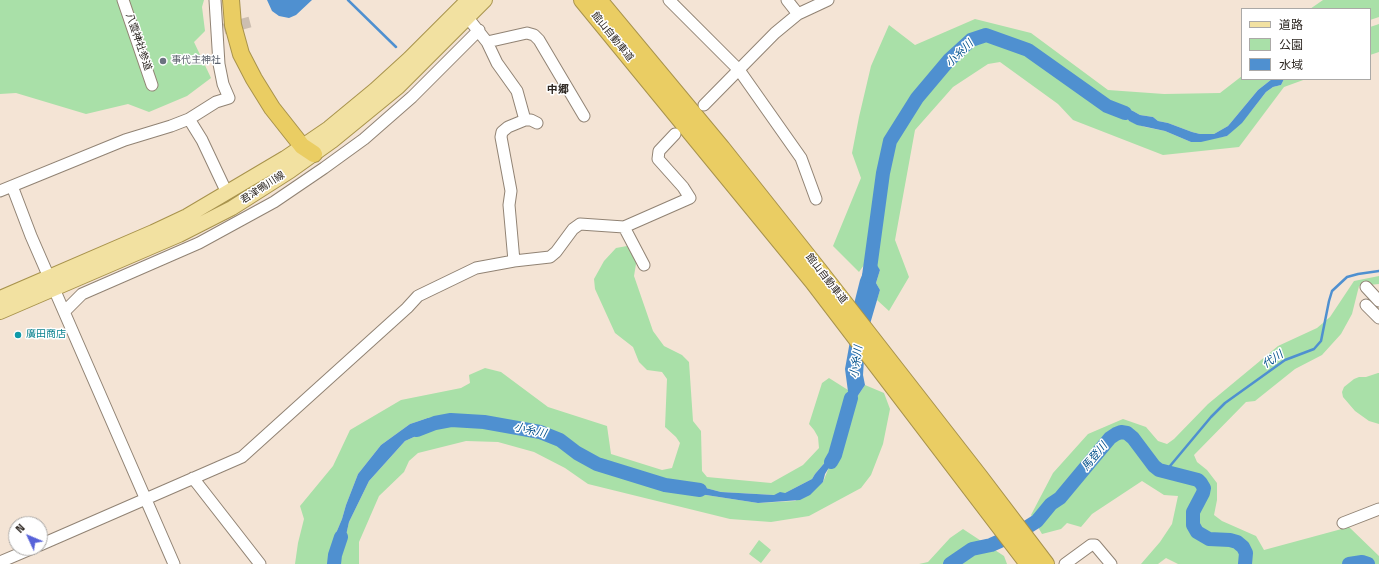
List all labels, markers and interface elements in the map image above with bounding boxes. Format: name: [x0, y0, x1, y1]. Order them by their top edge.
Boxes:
legend: [1241, 8, 1371, 80]
street label: 館山自動車道: [588, 10, 636, 64]
street label: 八雲神社参道: [123, 12, 153, 72]
text: 道路: [1279, 15, 1303, 34]
text: 公園: [1279, 35, 1303, 54]
water label: 小糸川: [944, 38, 976, 70]
place label: 事代主神社: [171, 55, 221, 67]
text: 水域: [1279, 55, 1303, 74]
marker: 事代主神社: [158, 56, 168, 66]
district label: 中郷: [547, 83, 569, 97]
street label: 君津鴨川線: [239, 169, 287, 207]
street label: 館山自動車道: [803, 252, 849, 306]
place label: 廣田商店: [26, 329, 66, 341]
marker: 廣田商店: [13, 330, 23, 340]
water label: 小糸川: [848, 345, 866, 379]
water label: 代川: [1260, 348, 1286, 372]
water label: 小糸川: [512, 421, 548, 441]
water label: 馬登川: [1079, 440, 1111, 474]
north arrow: [8, 516, 48, 556]
text: N: [12, 520, 28, 537]

